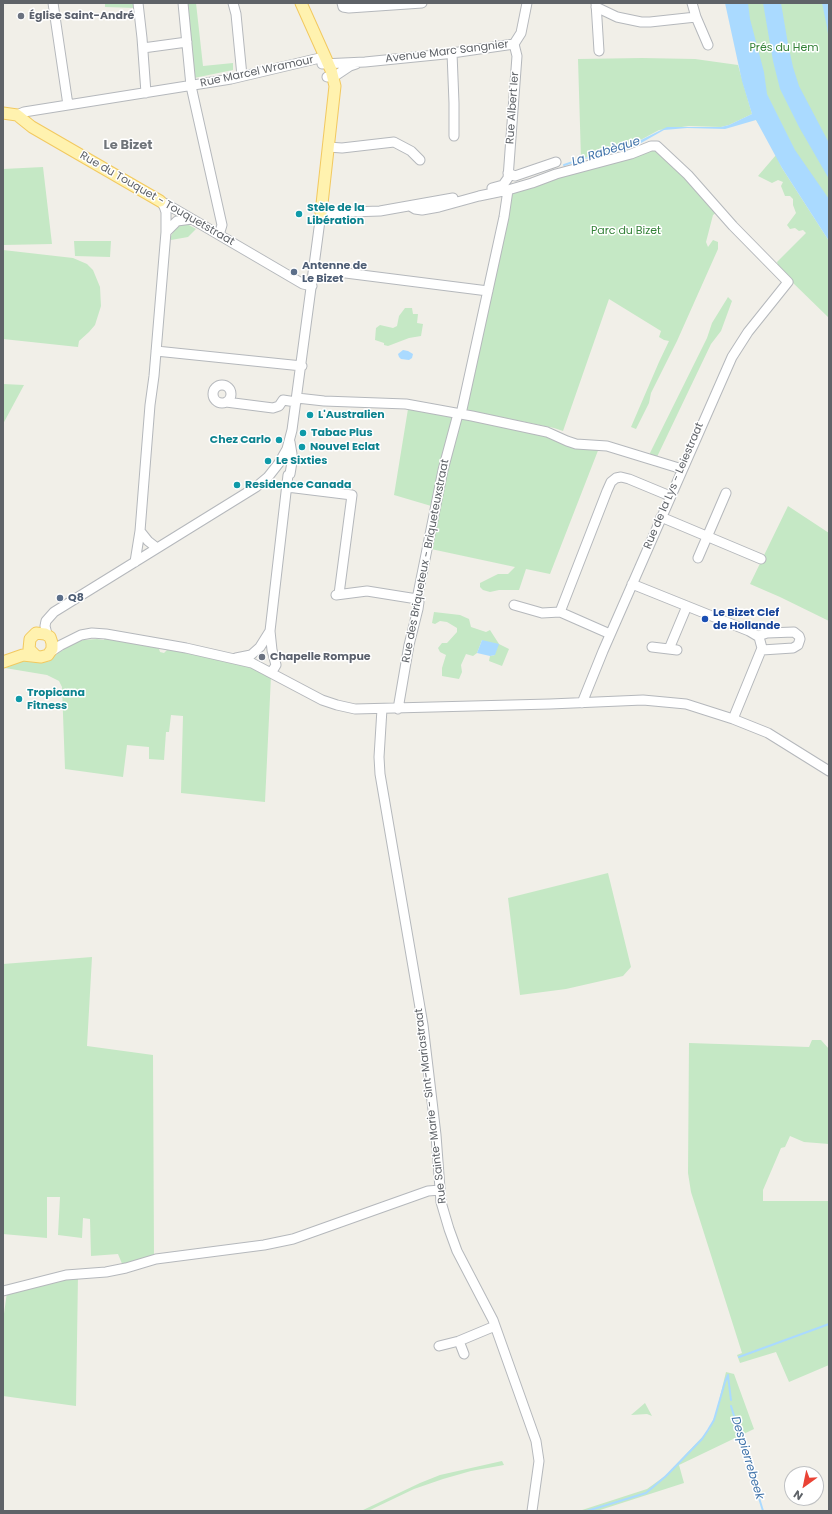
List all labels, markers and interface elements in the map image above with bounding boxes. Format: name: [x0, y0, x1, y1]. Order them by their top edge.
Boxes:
place label: Église Saint-André: [29, 9, 134, 23]
marker: Église Saint-André: [16, 11, 26, 21]
street label: Avenue Marc Sangnier: [385, 38, 509, 66]
park label: Prés du Hem: [749, 41, 819, 55]
street label: Rue Marcel Wramour: [199, 54, 315, 90]
street label: Rue Albert Ier: [504, 71, 522, 145]
water label: La Rabèque: [570, 134, 642, 170]
district label: Le Bizet: [103, 138, 153, 154]
street label: Rue du Touquet - Touquetstraat: [77, 149, 237, 249]
place label: Stèle de la Libération: [307, 201, 365, 227]
marker: Stèle de la Libération: [294, 209, 304, 219]
park label: Parc du Bizet: [591, 224, 661, 238]
place label: Antenne de Le Bizet: [302, 259, 367, 285]
marker: Antenne de Le Bizet: [289, 267, 299, 277]
place label: L'Australien: [318, 408, 385, 422]
marker: L'Australien: [305, 410, 315, 420]
street label: Rue de la Lys - Leiestraat: [641, 421, 707, 551]
place label: Tabac Plus: [311, 426, 373, 440]
marker: Tabac Plus: [298, 428, 308, 438]
place label: Chez Carlo: [210, 433, 271, 447]
marker: Chez Carlo: [274, 435, 284, 445]
place label: Nouvel Eclat: [310, 440, 380, 454]
marker: Nouvel Eclat: [297, 442, 307, 452]
place label: Le Sixties: [276, 454, 327, 468]
marker: Le Sixties: [263, 456, 273, 466]
street label: Rue des Briqueteux - Briqueteuxstraat: [400, 458, 452, 664]
place label: Residence Canada: [245, 478, 351, 492]
marker: Residence Canada: [232, 480, 242, 490]
place label: Q8: [68, 591, 84, 605]
marker: Q8: [55, 593, 65, 603]
place label: Le Bizet Clef de Hollande: [713, 606, 780, 632]
marker: Le Bizet Clef de Hollande: [700, 614, 710, 624]
place label: Chapelle Rompue: [270, 650, 371, 664]
marker: Chapelle Rompue: [257, 652, 267, 662]
place label: Tropicana Fitness: [27, 686, 85, 712]
marker: Tropicana Fitness: [14, 694, 24, 704]
street label: Rue Sainte-Marie - Sint-Mariastraat: [412, 1008, 450, 1204]
water label: Despierrebeek: [728, 1415, 766, 1501]
north arrow: [784, 1466, 824, 1506]
text: N: [790, 1486, 806, 1504]

